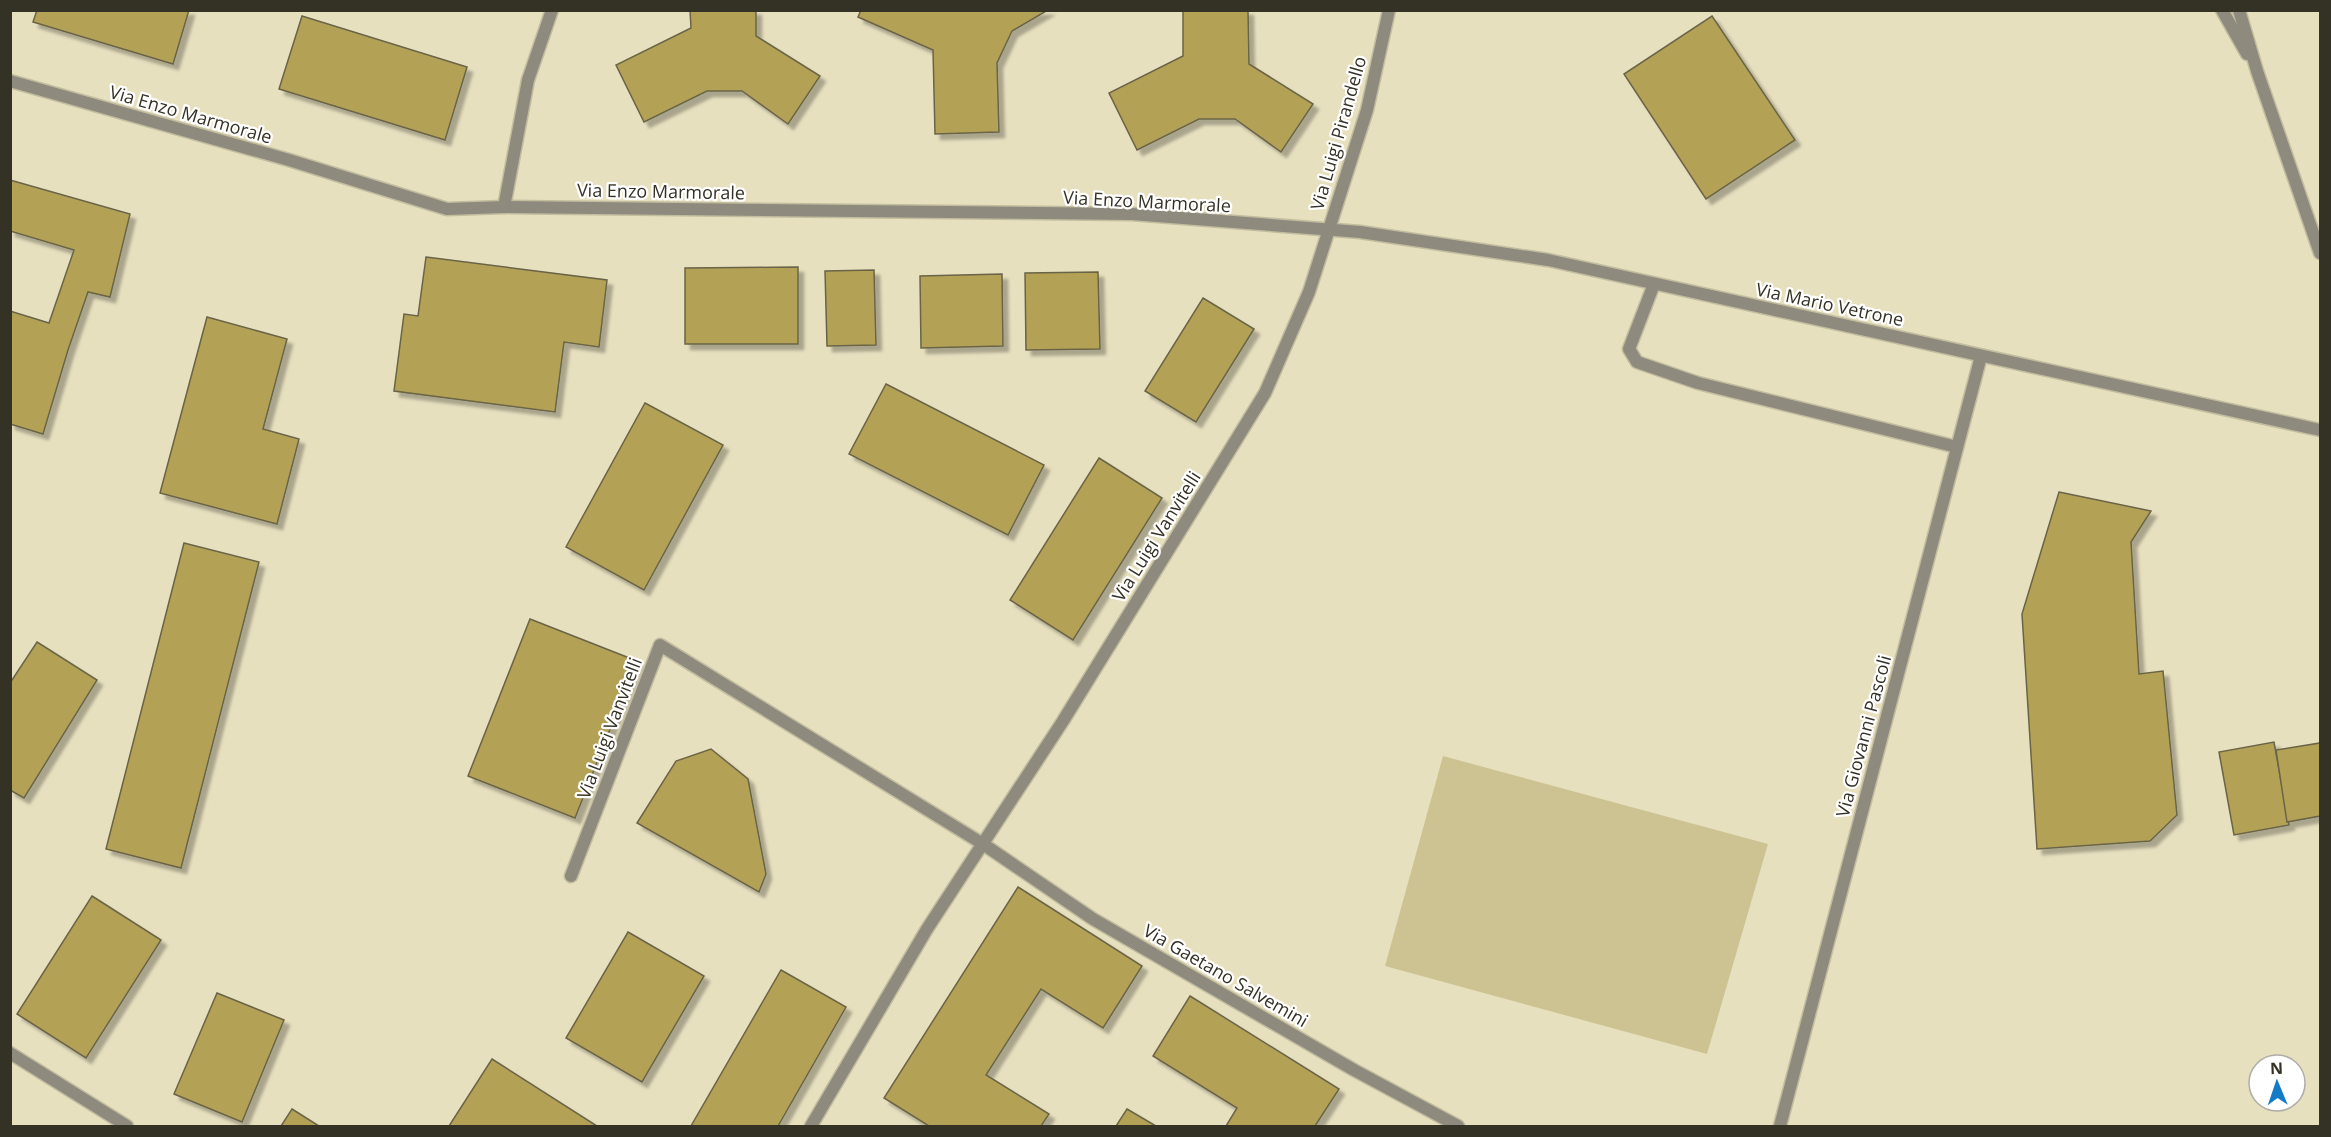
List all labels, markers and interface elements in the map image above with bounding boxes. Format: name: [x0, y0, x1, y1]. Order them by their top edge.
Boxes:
street label: Via Luigi Pirandello: [1305, 53, 1371, 213]
street label: Via Enzo Marmorale: [107, 79, 275, 149]
street label: Via Enzo Marmorale: [577, 178, 745, 204]
street label: Via Enzo Marmorale: [1062, 185, 1232, 217]
street label: Via Mario Vetrone: [1754, 277, 1906, 331]
street label: Via Luigi Vanvitelli: [1106, 466, 1206, 606]
street label: Via Giovanni Pascoli: [1830, 652, 1896, 820]
street label: Via Luigi Vanvitelli: [571, 654, 647, 802]
street label: Via Gaetano Salvemini: [1139, 918, 1313, 1032]
north arrow: [2247, 1053, 2307, 1113]
text: N: [2270, 1057, 2283, 1079]

